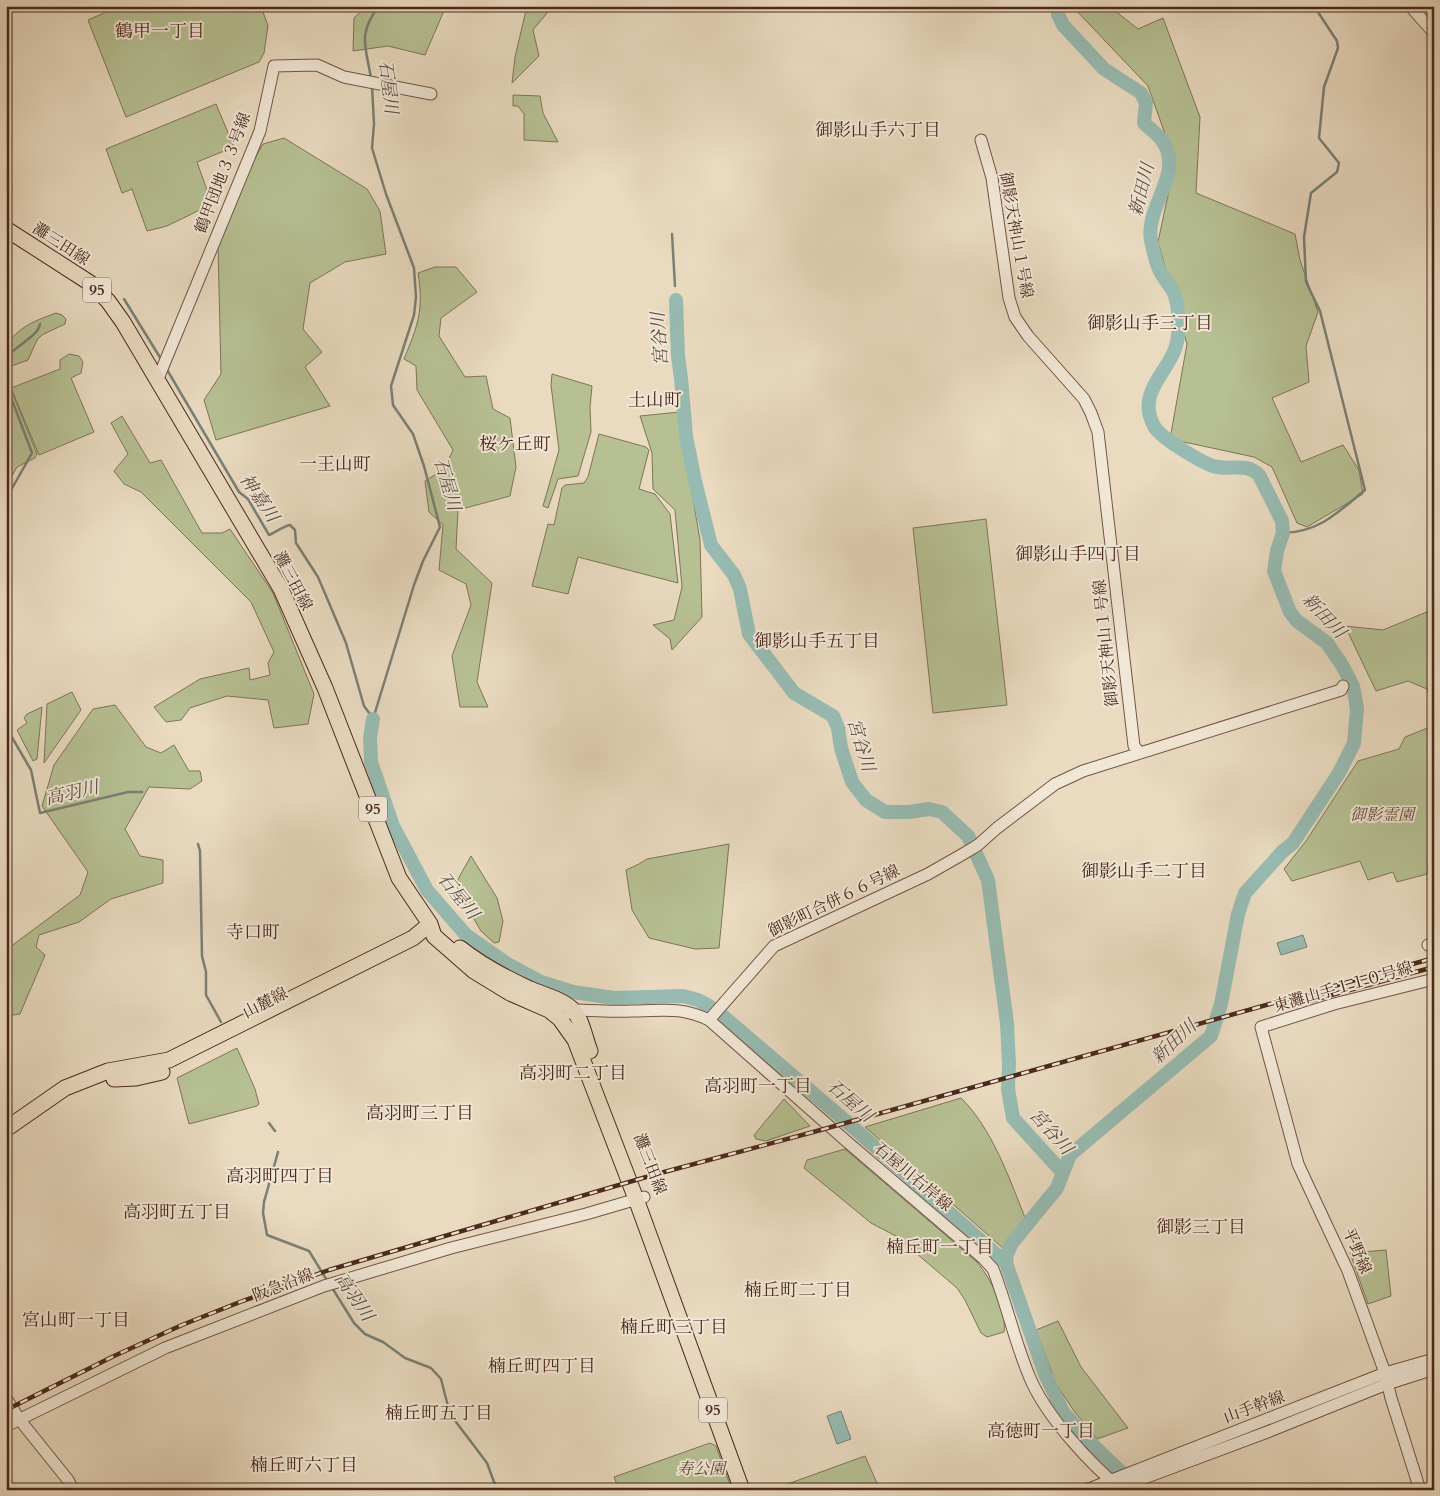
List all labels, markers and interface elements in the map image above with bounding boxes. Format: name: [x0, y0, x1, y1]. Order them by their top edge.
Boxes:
district label: 鶴甲一丁目: [115, 19, 205, 44]
water label: 石屋川: [372, 59, 404, 117]
street label: 鶴甲団地３３号線: [190, 109, 256, 237]
district label: 御影山手六丁目: [815, 118, 941, 143]
water label: 新田川: [1123, 159, 1161, 219]
street label: 御影天神山１号線: [994, 170, 1038, 300]
street label: 灘三田線: [28, 217, 94, 271]
road number: 95: [83, 278, 111, 302]
water label: 宮谷川: [646, 309, 674, 367]
district label: 御影山手三丁目: [1087, 311, 1213, 336]
district label: 土山町: [628, 388, 682, 413]
district label: 桜ケ丘町: [479, 432, 551, 457]
district label: 一王山町: [299, 452, 371, 477]
water label: 石屋川: [428, 455, 467, 515]
water label: 神嘉川: [234, 469, 286, 529]
district label: 御影山手四丁目: [1015, 542, 1141, 567]
street label: 灘三田線: [268, 548, 318, 614]
street label: 御影天神山１号線: [1088, 578, 1124, 708]
water label: 新田川: [1296, 588, 1353, 646]
district label: 御影山手五丁目: [754, 629, 880, 654]
water label: 宮谷川: [841, 716, 881, 776]
water label: 高羽川: [43, 774, 103, 811]
road number: 95: [359, 796, 387, 822]
park label: 御影霊園: [1350, 804, 1417, 826]
district label: 御影山手二丁目: [1081, 859, 1207, 884]
street label: 御影町合併６６号線: [764, 860, 904, 942]
water label: 石屋川: [431, 867, 486, 926]
district label: 寺口町: [226, 920, 280, 945]
street label: 東灘山手１１０号線: [1271, 957, 1415, 1017]
street label: 山麓線: [239, 982, 291, 1024]
water label: 新田川: [1146, 1013, 1204, 1070]
district label: 高羽町二丁目: [519, 1061, 627, 1086]
district label: 高羽町一丁目: [704, 1074, 812, 1099]
water label: 石屋川: [821, 1074, 880, 1129]
district label: 高羽町三丁目: [366, 1101, 474, 1126]
water label: 宮谷川: [1024, 1104, 1080, 1162]
street label: 灘三田線: [628, 1130, 672, 1198]
street label: 石屋川右岸線: [869, 1138, 957, 1216]
district label: 高羽町四丁目: [226, 1164, 334, 1189]
district label: 高羽町五丁目: [123, 1200, 231, 1225]
district label: 御影三丁目: [1156, 1215, 1246, 1240]
street label: 平野線: [1337, 1225, 1377, 1277]
district label: 楠丘町一丁目: [886, 1235, 994, 1260]
street label: 阪急沿線: [249, 1263, 317, 1307]
water label: 高羽川: [329, 1268, 381, 1328]
district label: 楠丘町二丁目: [744, 1278, 852, 1303]
district label: 宮山町一丁目: [22, 1308, 130, 1333]
district label: 楠丘町三丁目: [620, 1315, 728, 1340]
district label: 楠丘町四丁目: [488, 1354, 596, 1379]
street label: 山手幹線: [1220, 1386, 1288, 1428]
road number: 95: [699, 1398, 727, 1422]
district label: 楠丘町五丁目: [385, 1401, 493, 1426]
district label: 高徳町一丁目: [987, 1419, 1095, 1444]
district label: 楠丘町六丁目: [250, 1453, 358, 1478]
park label: 寿公園: [677, 1458, 728, 1480]

